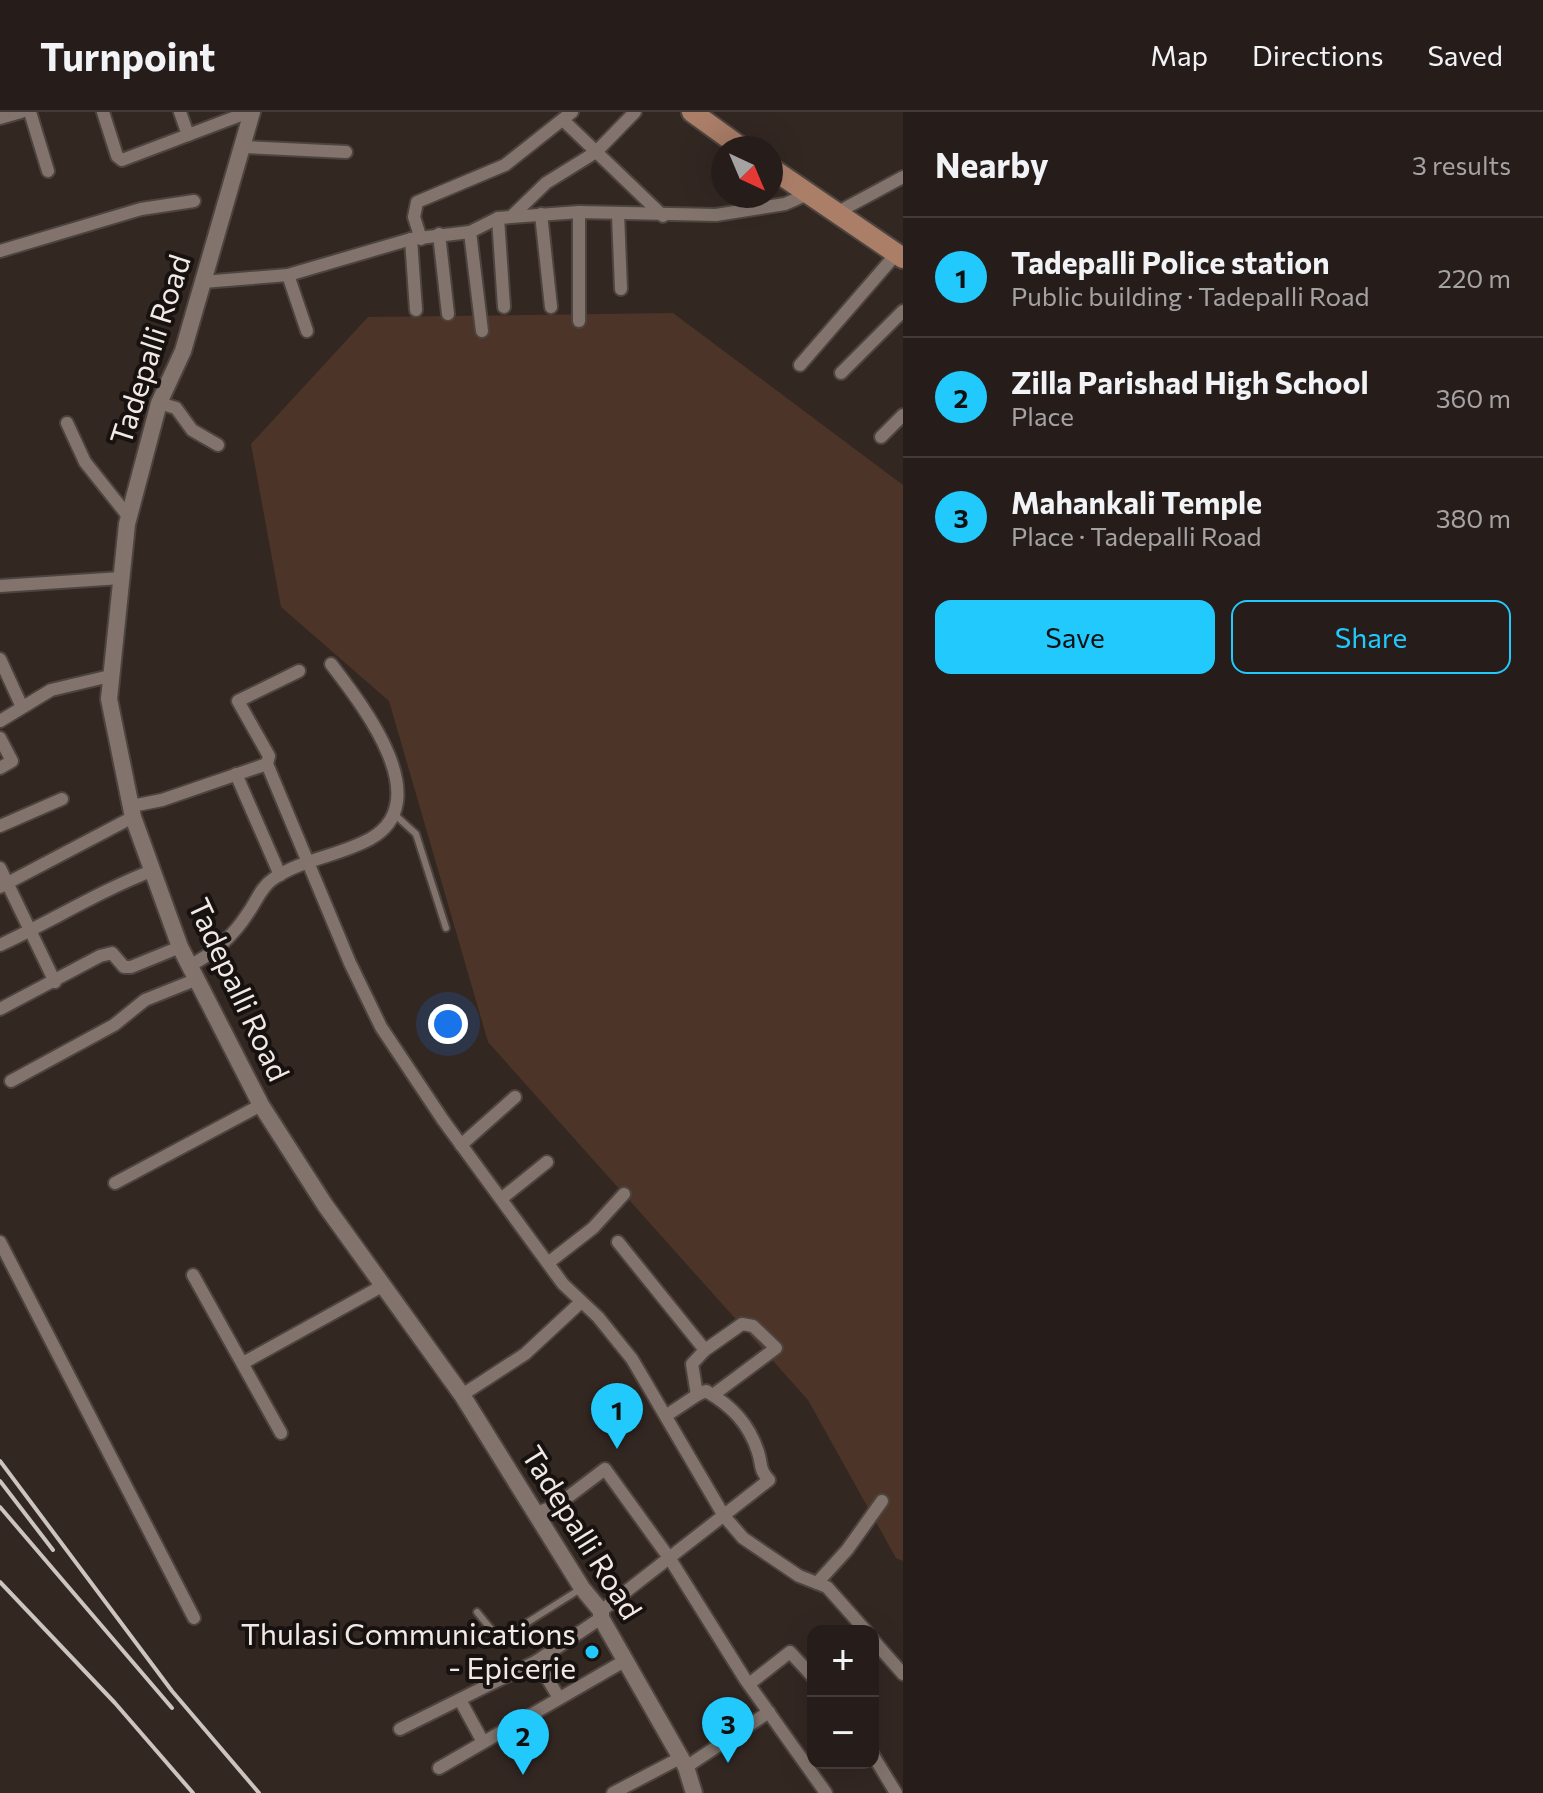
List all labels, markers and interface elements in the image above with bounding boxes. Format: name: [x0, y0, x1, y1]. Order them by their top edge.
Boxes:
text: Turnpoint: [40, 32, 215, 79]
text: Map: [1150, 38, 1208, 72]
text: Directions: [1252, 38, 1383, 72]
text: Saved: [1427, 38, 1503, 72]
north arrow: [711, 136, 783, 208]
text: Nearby: [935, 143, 1049, 185]
text: 3 results: [1412, 149, 1511, 180]
text: Tadepalli Police station: [1011, 243, 1330, 280]
street label: Tadepalli Road: [100, 250, 197, 449]
text: 1: [955, 262, 967, 293]
text: 220 m: [1438, 262, 1511, 293]
text: Public building · Tadepalli Road: [1011, 280, 1370, 311]
text: Zilla Parishad High School: [1011, 363, 1369, 400]
text: 2: [954, 382, 968, 413]
text: 360 m: [1436, 382, 1511, 413]
text: Place: [1011, 400, 1074, 431]
text: Mahankali Temple: [1011, 483, 1262, 520]
text: 3: [953, 502, 969, 533]
text: 380 m: [1436, 502, 1511, 533]
text: Place · Tadepalli Road: [1011, 520, 1262, 551]
button: Save: [935, 600, 1215, 674]
button: Share: [1231, 600, 1511, 674]
street label: Tadepalli Road: [182, 892, 299, 1086]
your location: [428, 1004, 468, 1044]
pin: 1: [591, 1383, 643, 1449]
street label: Tadepalli Road: [515, 1438, 651, 1625]
place label: Thulasi Communications - Epicerie: [241, 1614, 576, 1685]
map controls: [807, 1625, 879, 1769]
button: +: [807, 1625, 879, 1697]
marker: Thulasi Communications - Epicerie: [583, 1643, 601, 1661]
pin: 3: [702, 1697, 754, 1763]
button: −: [807, 1697, 879, 1769]
pin: 2: [497, 1709, 549, 1775]

